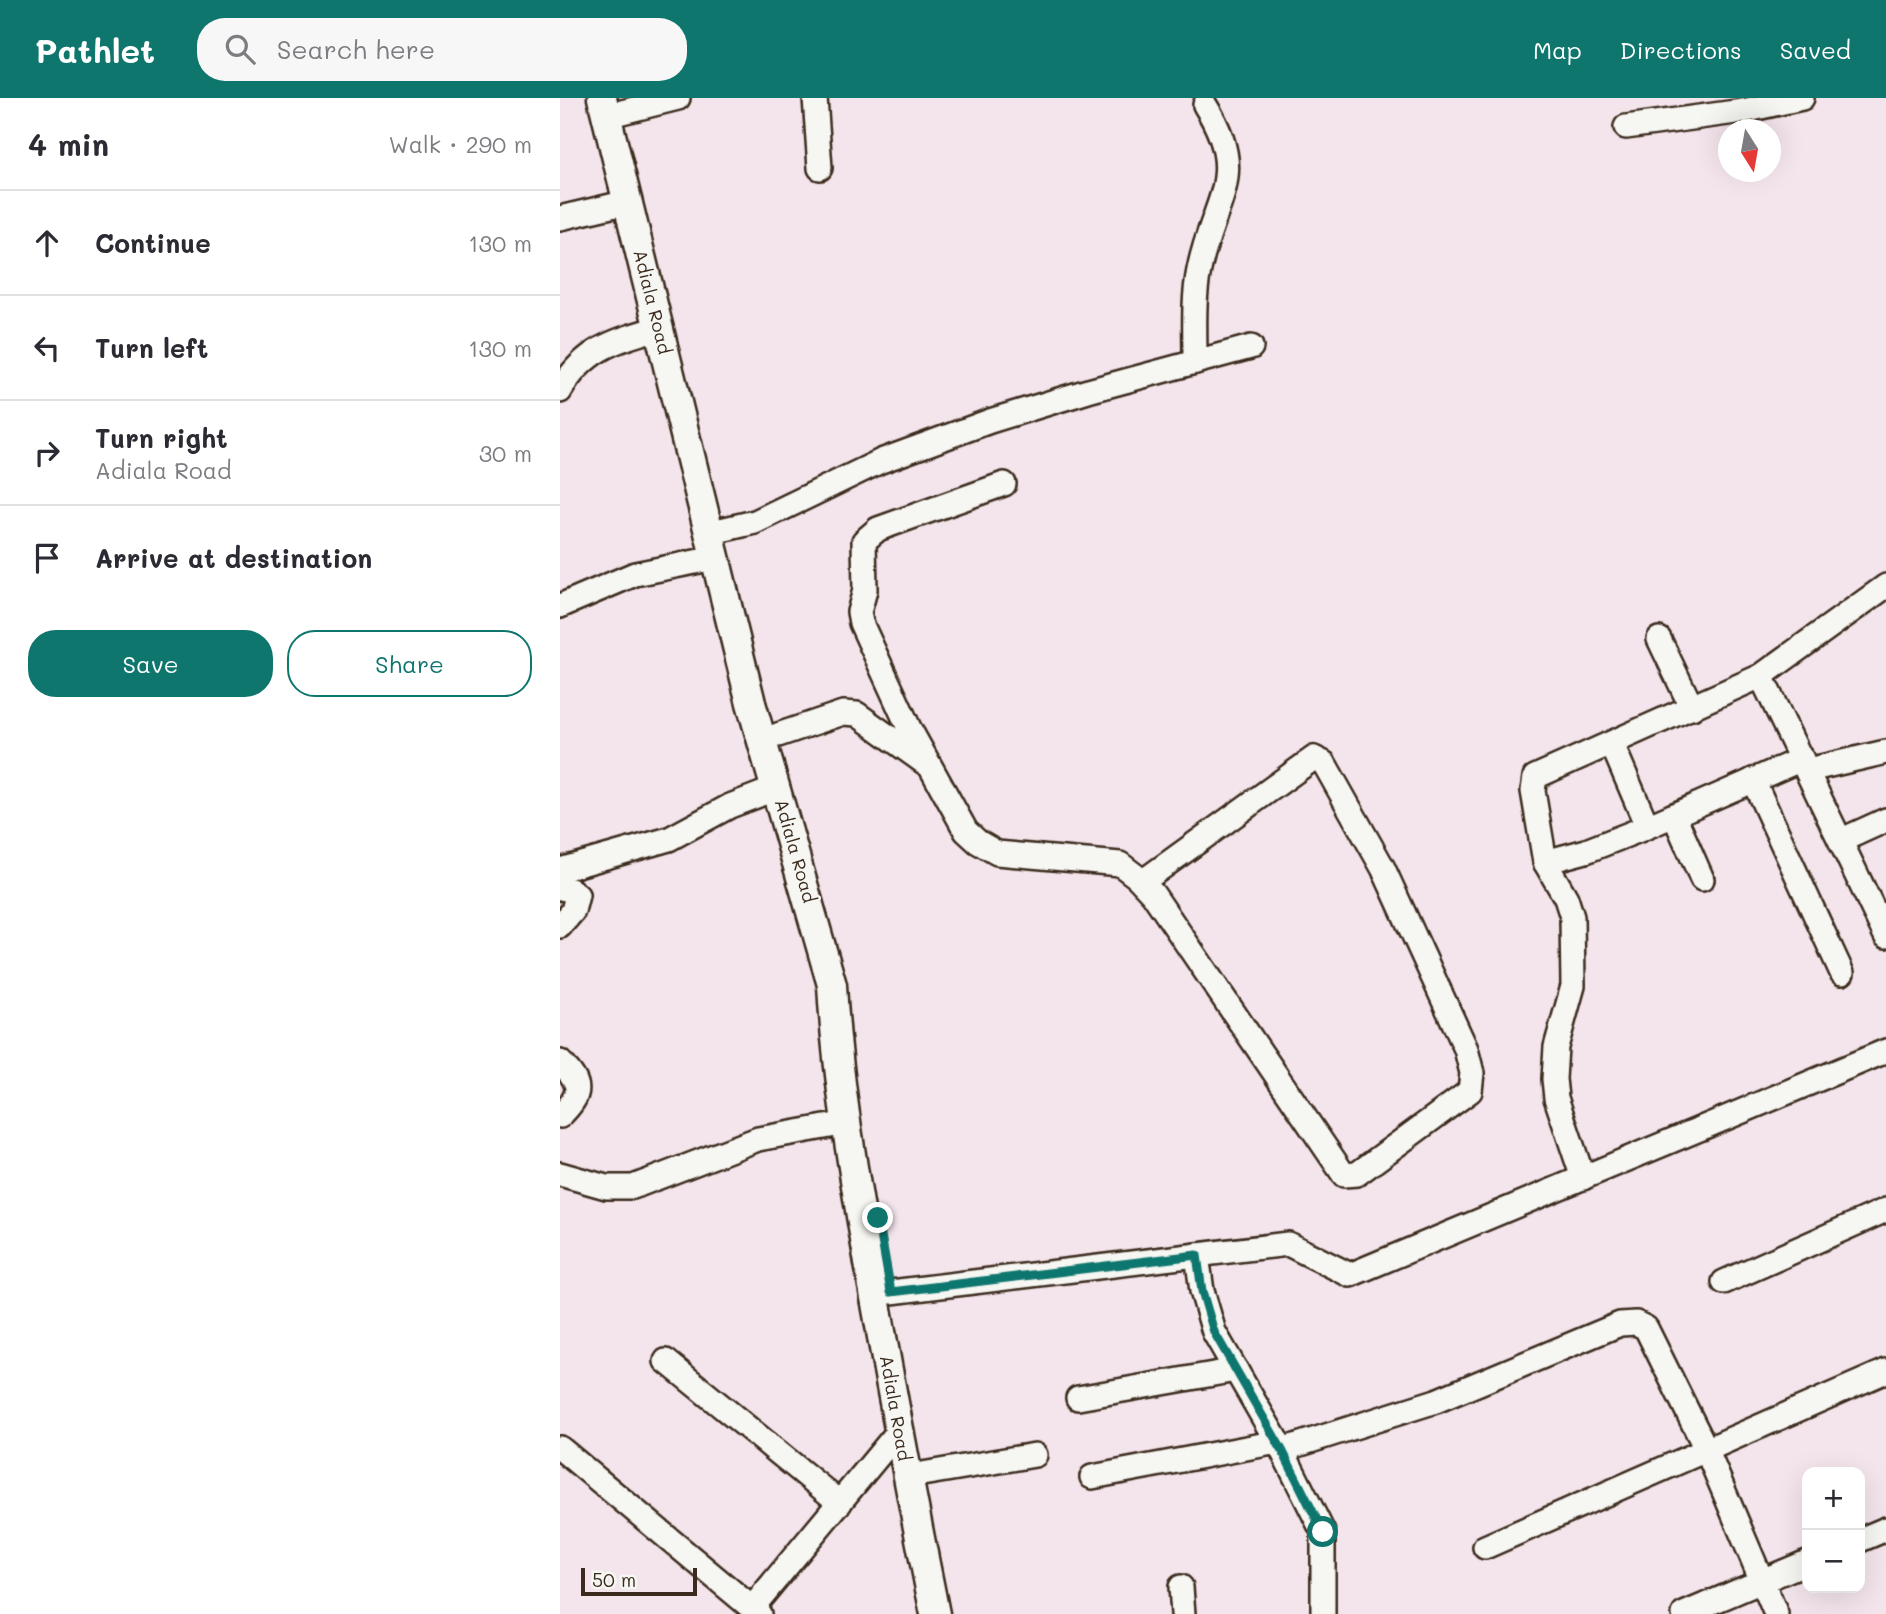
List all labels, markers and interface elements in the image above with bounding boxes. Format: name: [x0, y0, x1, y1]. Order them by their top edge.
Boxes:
search box: [197, 18, 687, 81]
text: Pathlet: [35, 28, 155, 71]
icon: search: [221, 30, 259, 68]
text: Search here: [277, 32, 435, 66]
text: Map: [1533, 34, 1582, 65]
text: Directions: [1620, 34, 1742, 65]
text: Saved: [1780, 34, 1851, 65]
north arrow: [1718, 119, 1781, 182]
text: 4 min: [28, 124, 109, 164]
text: Walk · 290 m: [388, 129, 532, 159]
icon: ahead: [28, 224, 66, 262]
text: Continue: [95, 226, 211, 260]
text: 130 m: [468, 228, 532, 258]
street label: Adiala Road: [628, 247, 678, 357]
icon: left: [28, 329, 66, 367]
text: Turn left: [95, 331, 208, 365]
text: 130 m: [468, 333, 532, 363]
text: Turn right: [95, 421, 228, 455]
icon: right: [28, 434, 66, 472]
text: 30 m: [479, 438, 532, 468]
text: Adiala Road: [95, 455, 232, 485]
icon: arrive: [28, 539, 66, 577]
text: Arrive at destination: [95, 541, 372, 575]
button: Save: [28, 630, 273, 697]
button: Share: [287, 630, 532, 697]
street label: Adiala Road: [770, 796, 822, 905]
route end: [862, 1202, 893, 1233]
street label: Adiala Road: [875, 1353, 917, 1463]
map controls: [1802, 1467, 1865, 1593]
button: +: [1802, 1467, 1865, 1530]
route start: [1307, 1516, 1338, 1547]
button: −: [1802, 1530, 1865, 1593]
scale bar: [581, 1565, 696, 1597]
text: 50 m: [592, 1567, 636, 1592]

